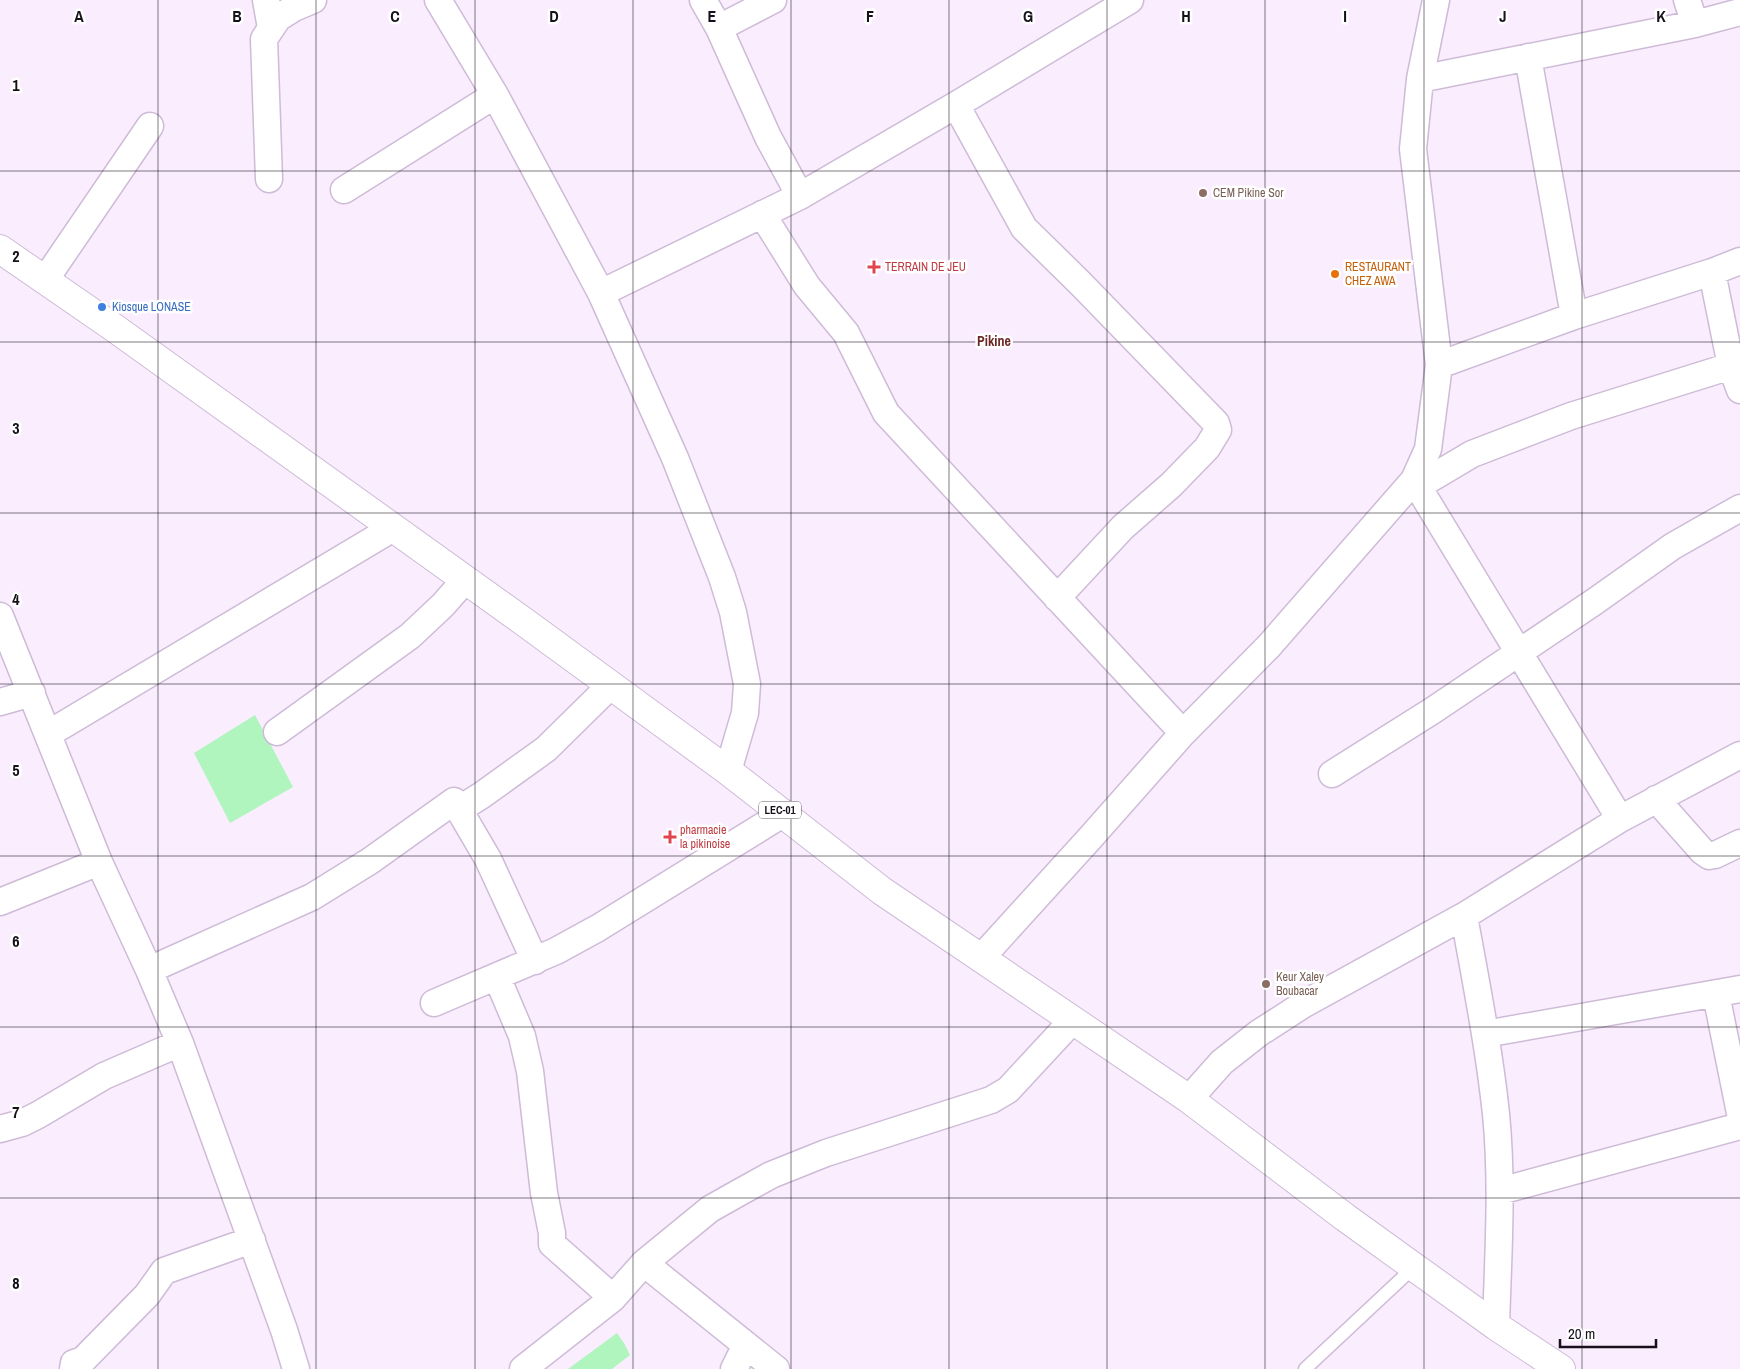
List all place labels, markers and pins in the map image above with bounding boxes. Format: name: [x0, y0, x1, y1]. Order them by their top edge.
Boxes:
place label: CEM Pikine Sor: [1213, 185, 1284, 201]
marker: CEM Pikine Sor: [1197, 187, 1209, 199]
place label: TERRAIN DE JEU: [885, 259, 966, 275]
place label: RESTAURANT CHEZ AWA: [1345, 259, 1411, 289]
marker: TERRAIN DE JEU: [867, 260, 881, 274]
marker: RESTAURANT CHEZ AWA: [1329, 268, 1341, 280]
place label: Kiosque LONASE: [112, 299, 191, 315]
marker: Kiosque LONASE: [96, 301, 108, 313]
place label: pharmacie la pikinoise: [680, 822, 730, 852]
marker: pharmacie la pikinoise: [664, 831, 676, 843]
place label: Keur Xaley Boubacar: [1276, 969, 1324, 999]
marker: Keur Xaley Boubacar: [1260, 978, 1272, 990]

